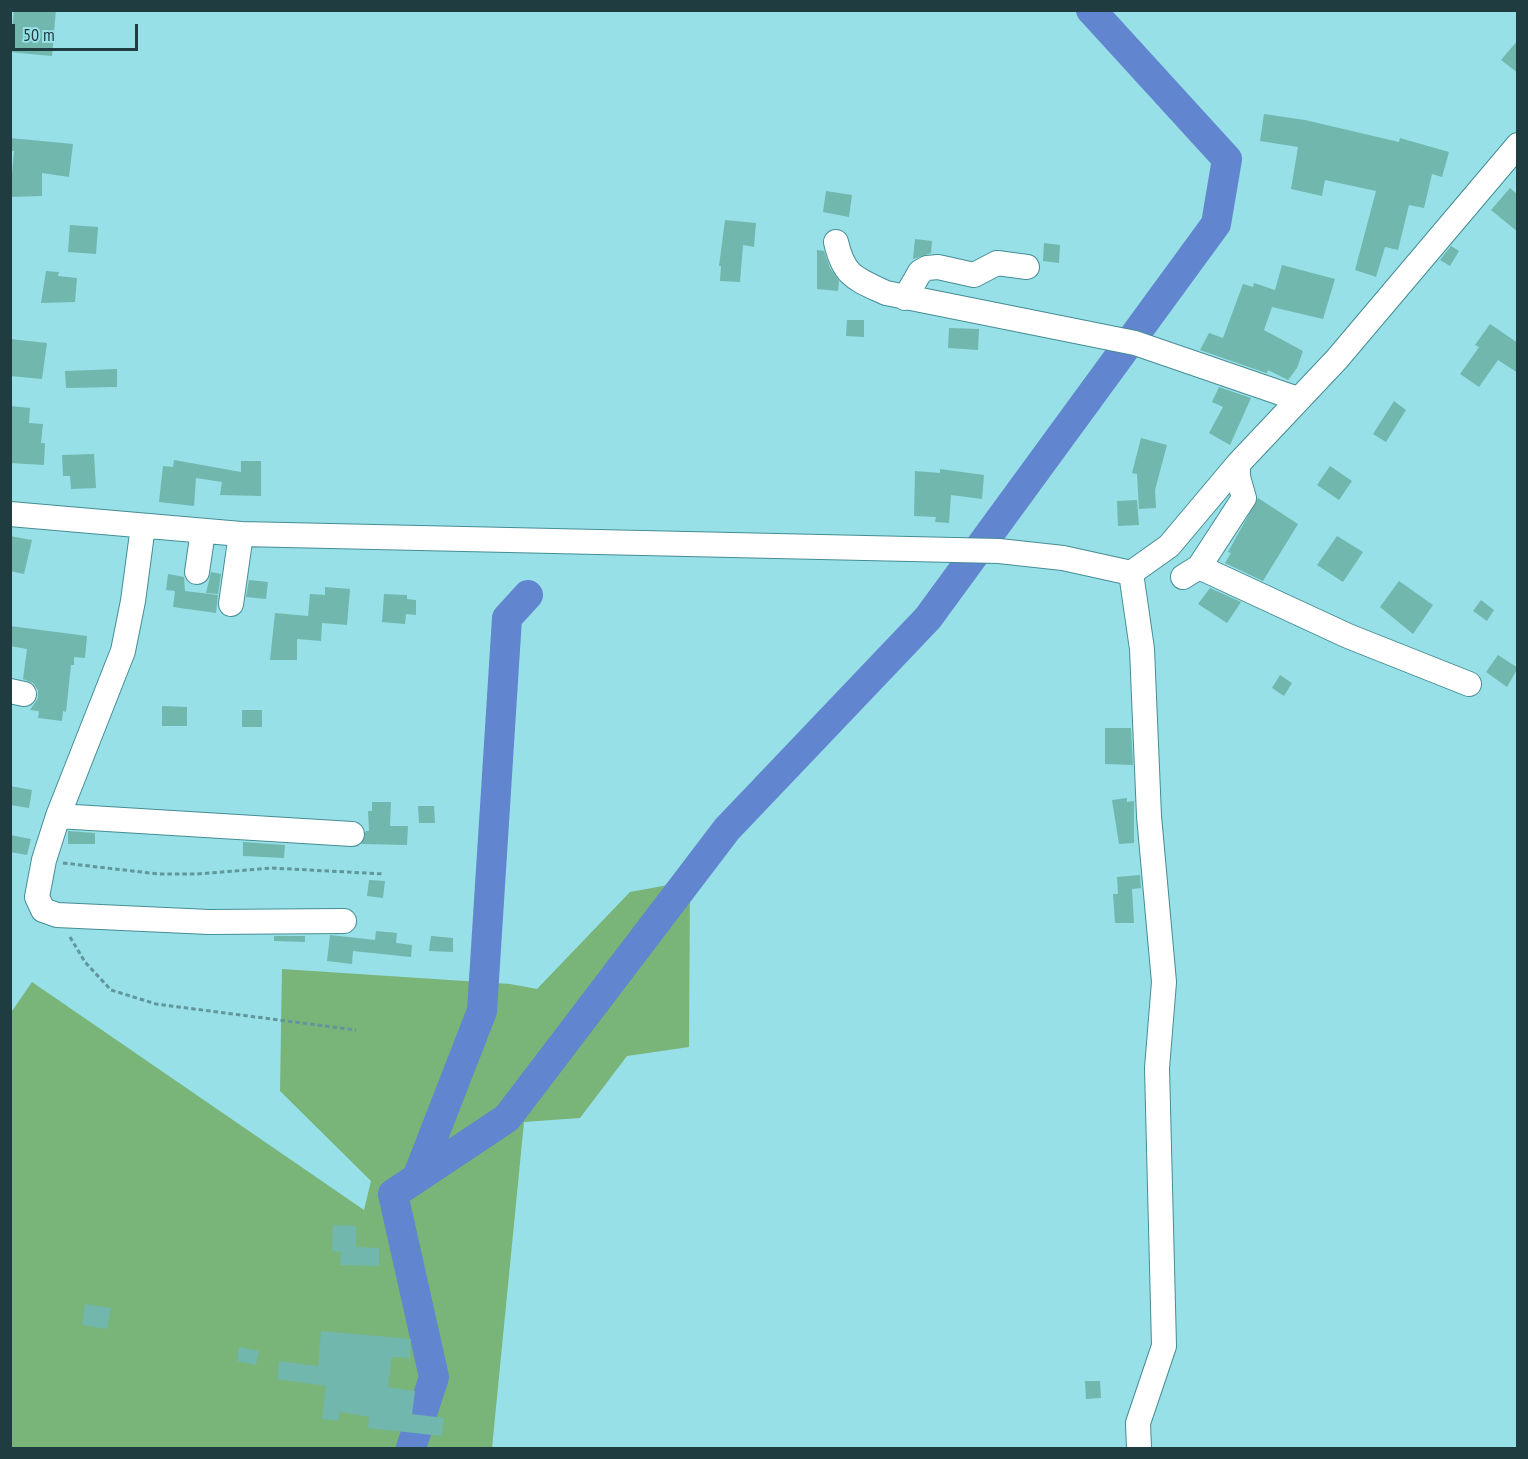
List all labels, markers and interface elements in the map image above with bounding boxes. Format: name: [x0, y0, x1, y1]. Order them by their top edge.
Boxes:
scale bar: [15, 12, 141, 50]
text: 50 m: [23, 23, 55, 46]

